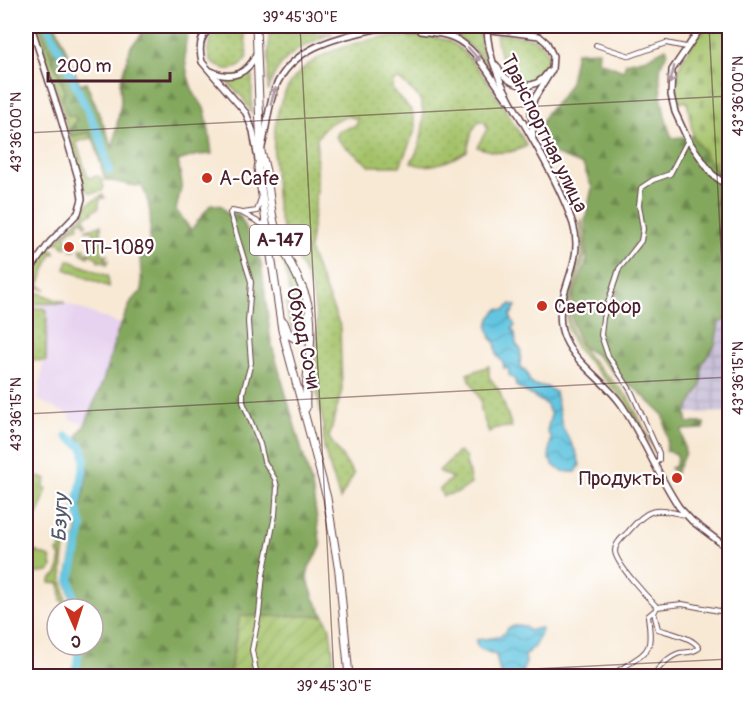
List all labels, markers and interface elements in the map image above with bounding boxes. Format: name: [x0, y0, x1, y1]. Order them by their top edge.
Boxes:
text: 39°45'30"E: [263, 8, 338, 27]
scale bar: [48, 45, 170, 83]
one-way arrow: [467, 46, 481, 61]
street label: Транспортная улица: [495, 50, 594, 217]
text: 200 m: [57, 55, 112, 78]
text: 43°36'00"N: [729, 56, 748, 136]
one-way arrow: [666, 65, 678, 84]
one-way arrow: [268, 87, 279, 106]
text: 43°36'00"N: [7, 92, 26, 172]
place label: A-Cafe: [219, 166, 279, 191]
marker: A-Cafe: [200, 171, 214, 185]
road number: А-147: [250, 225, 310, 255]
place label: ТП-1089: [81, 235, 154, 260]
marker: ТП-1089: [62, 240, 76, 254]
street label: Обход Сочи: [281, 285, 327, 391]
place label: Светофор: [554, 294, 641, 319]
marker: Светофор: [535, 299, 549, 313]
text: 43°36'15"N: [729, 341, 748, 415]
text: 43°36'15"N: [7, 377, 26, 451]
place label: Продукты: [579, 466, 665, 491]
marker: Продукты: [670, 471, 684, 485]
water label: Бзугу: [46, 490, 75, 543]
north arrow: [45, 597, 105, 657]
text: С: [70, 631, 81, 651]
text: 39°45'30"E: [297, 677, 372, 696]

